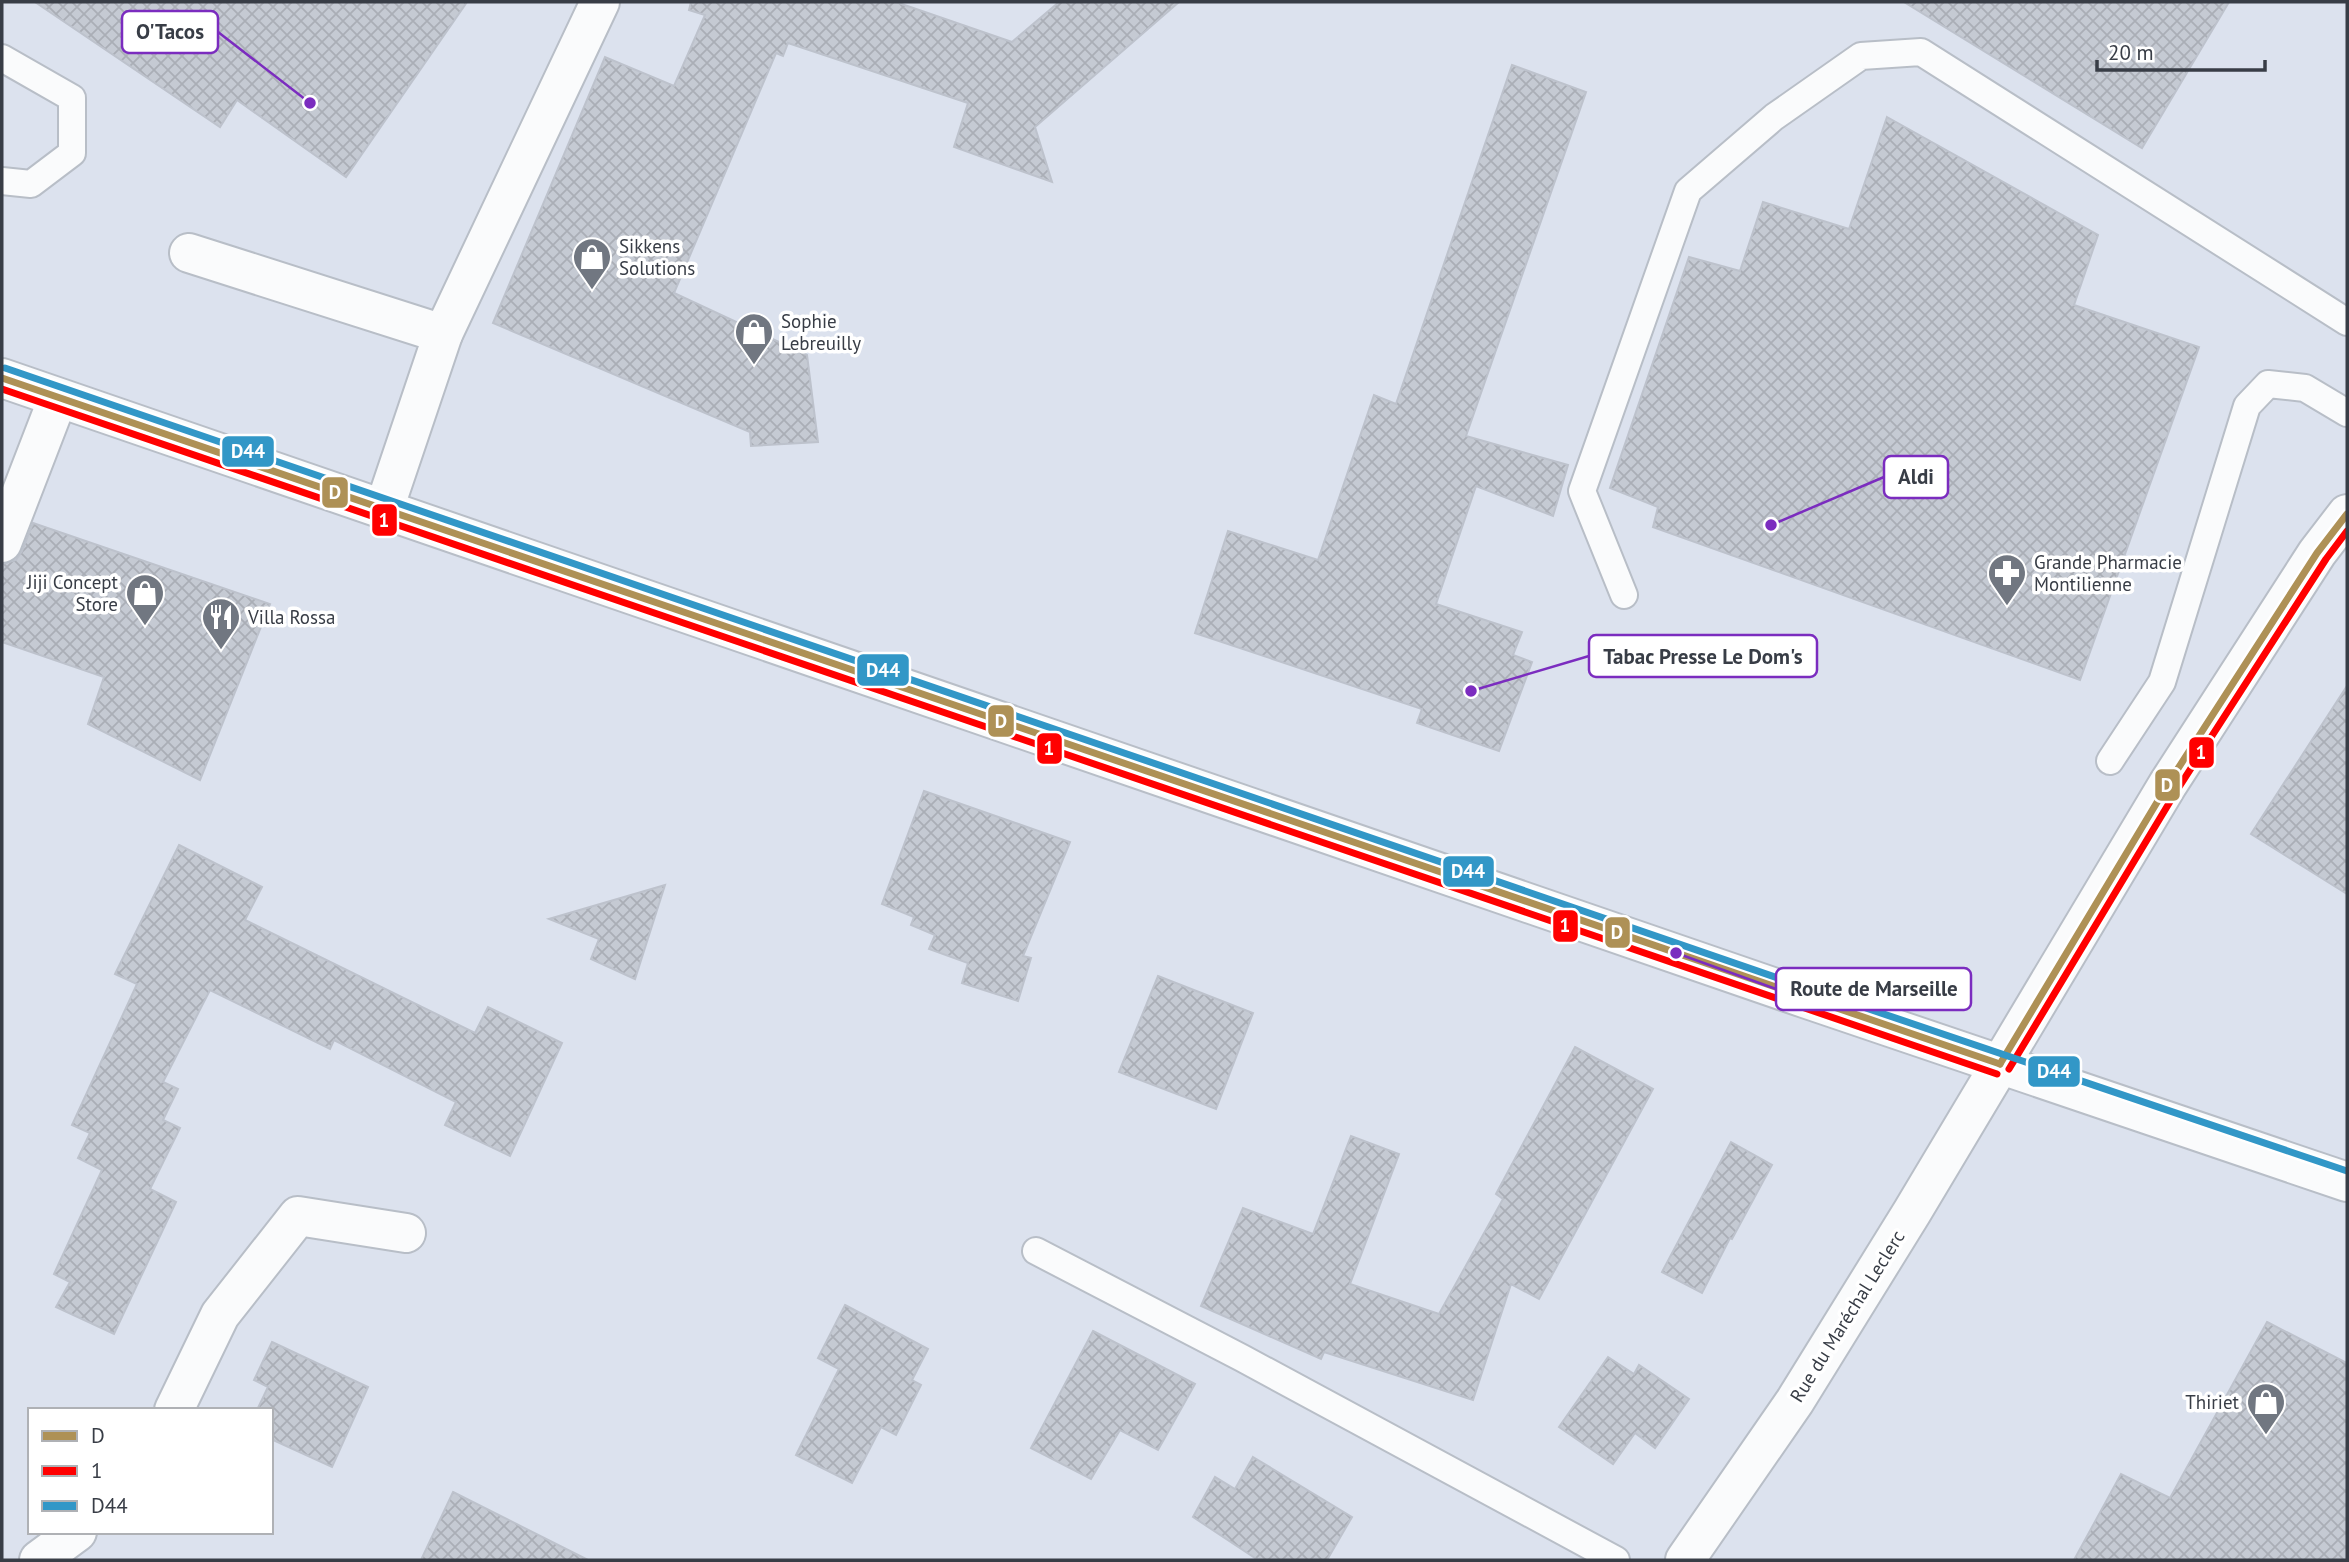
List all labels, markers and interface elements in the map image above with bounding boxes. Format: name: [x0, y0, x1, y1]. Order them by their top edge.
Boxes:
callout: O'Tacos: [122, 11, 218, 53]
text: O'Tacos: [136, 18, 204, 45]
scale bar: [2097, 28, 2265, 72]
text: 20 m: [2108, 39, 2154, 66]
place label: Sikkens Solutions: [619, 234, 695, 280]
shop icon: Sikkens Solutions: [571, 236, 613, 291]
place label: Sophie Lebreuilly: [781, 309, 861, 355]
shop icon: Sophie Lebreuilly: [733, 311, 775, 366]
line badge: D44: [221, 435, 275, 468]
text: D44: [231, 439, 265, 463]
callout: Aldi: [1884, 456, 1948, 498]
text: Aldi: [1898, 463, 1934, 490]
line badge: D: [321, 476, 349, 509]
text: D: [329, 480, 341, 504]
line badge: 1: [371, 503, 398, 537]
text: 1: [379, 508, 389, 532]
place label: Grande Pharmacie Montilienne: [2034, 550, 2182, 596]
pharmacy icon: Grande Pharmacie Montilienne: [1986, 552, 2028, 607]
place label: Jiji Concept Store: [26, 570, 119, 616]
shop icon: Jiji Concept Store: [124, 572, 166, 627]
restaurant icon: Villa Rossa: [200, 596, 242, 651]
place label: Villa Rossa: [247, 605, 335, 629]
callout: Tabac Presse Le Dom's: [1589, 635, 1817, 677]
text: Tabac Presse Le Dom's: [1603, 643, 1803, 670]
line badge: D44: [856, 653, 910, 687]
text: D44: [866, 658, 900, 682]
line badge: D: [987, 704, 1015, 738]
text: D: [995, 709, 1007, 733]
line badge: 1: [1036, 732, 1063, 765]
text: 1: [1044, 736, 1054, 760]
line badge: 1: [2188, 736, 2215, 769]
text: 1: [2196, 740, 2206, 764]
line badge: D: [2154, 768, 2181, 802]
text: D: [2161, 773, 2173, 797]
line badge: D44: [1442, 855, 1495, 888]
text: D44: [1451, 859, 1485, 883]
line badge: 1: [1552, 909, 1579, 943]
text: 1: [1560, 913, 1570, 937]
line badge: D: [1604, 916, 1631, 949]
text: D: [1611, 920, 1623, 944]
callout: Route de Marseille: [1776, 968, 1971, 1010]
text: Route de Marseille: [1790, 975, 1958, 1002]
line badge: D44: [2027, 1055, 2081, 1088]
text: D44: [2037, 1059, 2071, 1083]
street label: Rue du Maréchal Leclerc: [1784, 1226, 1910, 1406]
shop icon: Thiriet: [2245, 1381, 2287, 1436]
place label: Thiriet: [2185, 1390, 2240, 1414]
legend: [28, 1408, 273, 1534]
text: D: [91, 1422, 105, 1449]
text: 1: [91, 1457, 102, 1484]
text: D44: [91, 1492, 128, 1519]

